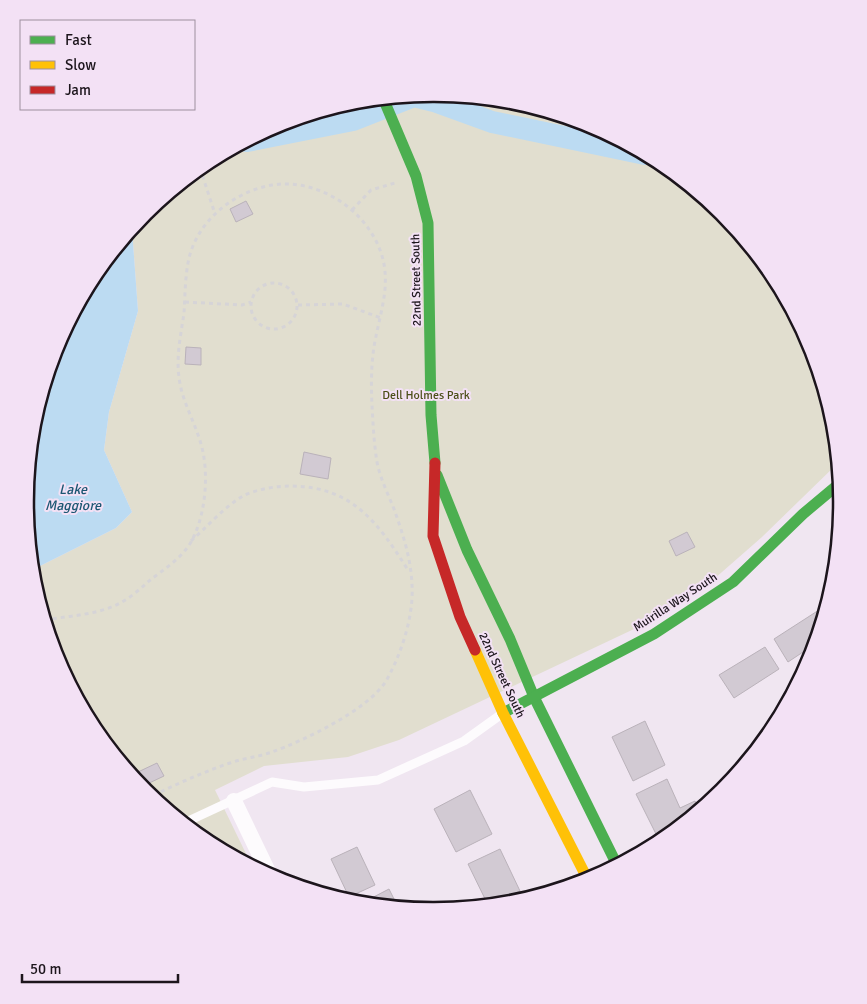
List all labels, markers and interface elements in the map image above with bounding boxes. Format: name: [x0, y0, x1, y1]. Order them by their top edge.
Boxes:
legend: [20, 20, 195, 110]
text: Fast: [65, 31, 92, 49]
text: Slow: [65, 56, 96, 74]
text: Jam: [65, 81, 91, 99]
street label: 22nd Street South: [408, 234, 425, 326]
park label: Dell Holmes Park: [382, 388, 470, 403]
water label: Lake Maggiore: [45, 481, 102, 514]
street label: Muirilla Way South: [630, 570, 720, 635]
street label: 22nd Street South: [475, 630, 528, 720]
scale bar: [22, 952, 179, 984]
text: 50 m: [30, 960, 61, 978]

